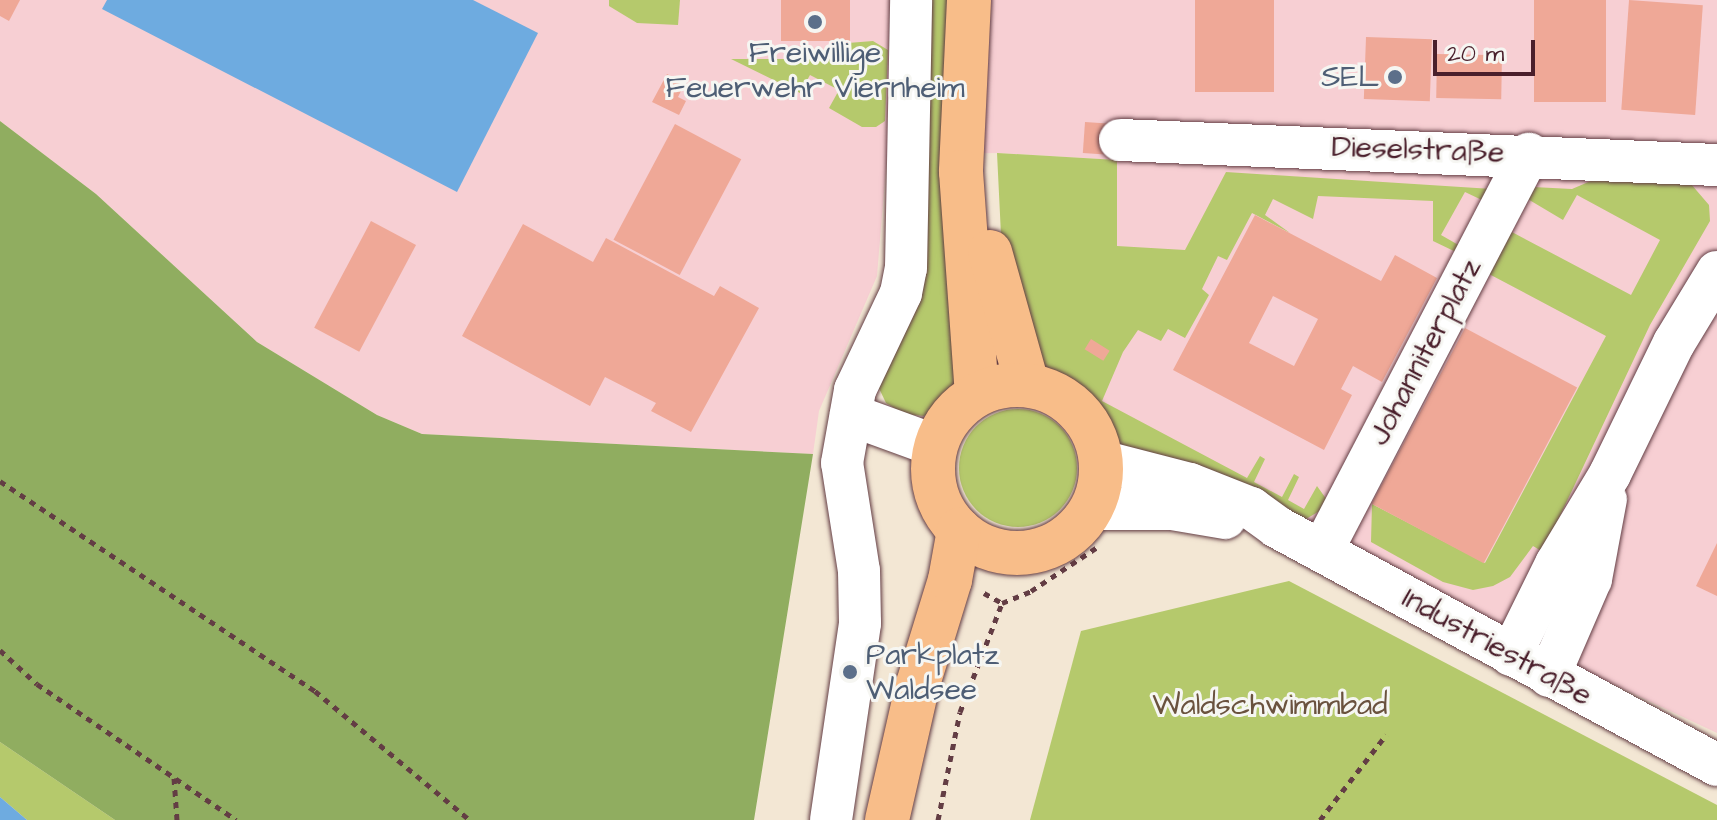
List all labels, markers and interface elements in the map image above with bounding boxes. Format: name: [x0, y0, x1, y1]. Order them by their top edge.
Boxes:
marker: Freiwillige Feuerwehr Viernheim: [806, 13, 824, 31]
scale bar: [1437, 24, 1539, 74]
place label: Freiwillige Feuerwehr Viernheim: [665, 35, 965, 106]
text: 20 m: [1447, 37, 1504, 71]
place label: SEL: [1321, 59, 1379, 95]
marker: SEL: [1386, 68, 1404, 86]
street label: Dieselstraße: [1331, 129, 1505, 171]
street label: Johanniterplatz: [1361, 253, 1489, 451]
street label: Industriestraße: [1396, 580, 1598, 714]
place label: Parkplatz Waldsee: [866, 637, 999, 708]
marker: Parkplatz Waldsee: [841, 663, 859, 681]
park label: Waldschwimmbad: [1152, 687, 1388, 723]

